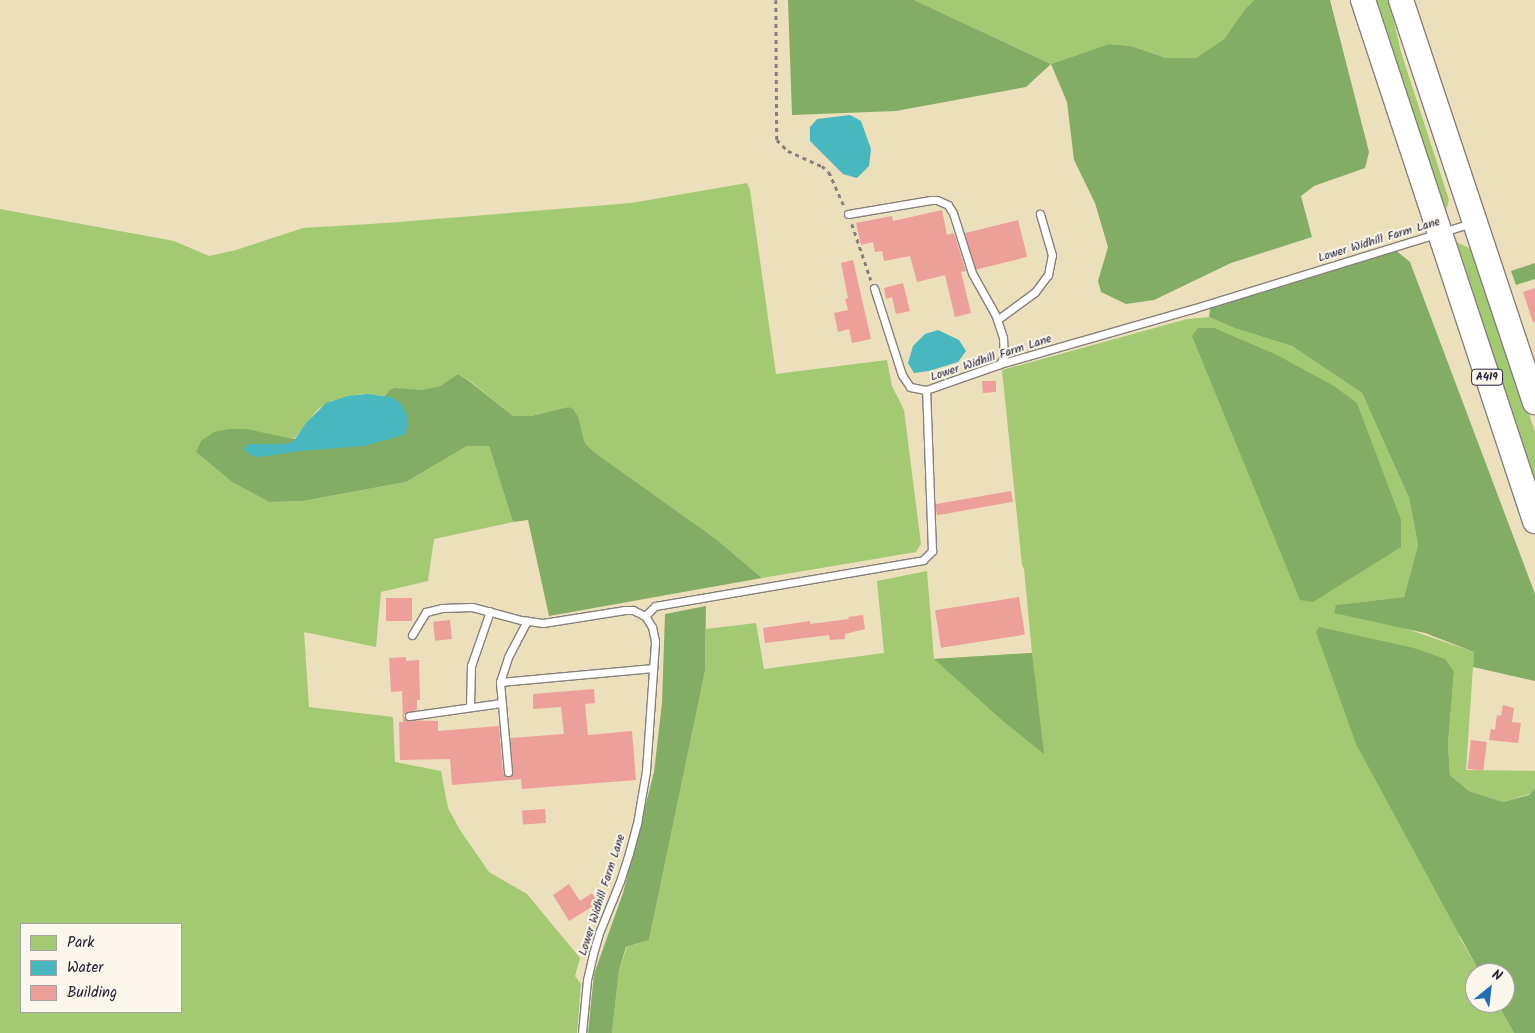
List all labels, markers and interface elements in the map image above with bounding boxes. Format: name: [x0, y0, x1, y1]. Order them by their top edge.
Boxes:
street label: Lower Widhill Farm Lane: [1316, 215, 1442, 265]
street label: Lower Widhill Farm Lane: [929, 332, 1053, 384]
road number: A419: [1471, 368, 1503, 386]
street label: Lower Widhill Farm Lane: [576, 833, 628, 957]
legend: [20, 923, 182, 1013]
text: Park: [67, 931, 94, 955]
text: Water: [67, 956, 103, 980]
north arrow: [1465, 963, 1515, 1013]
text: N: [1488, 964, 1506, 988]
text: Building: [67, 981, 117, 1005]

